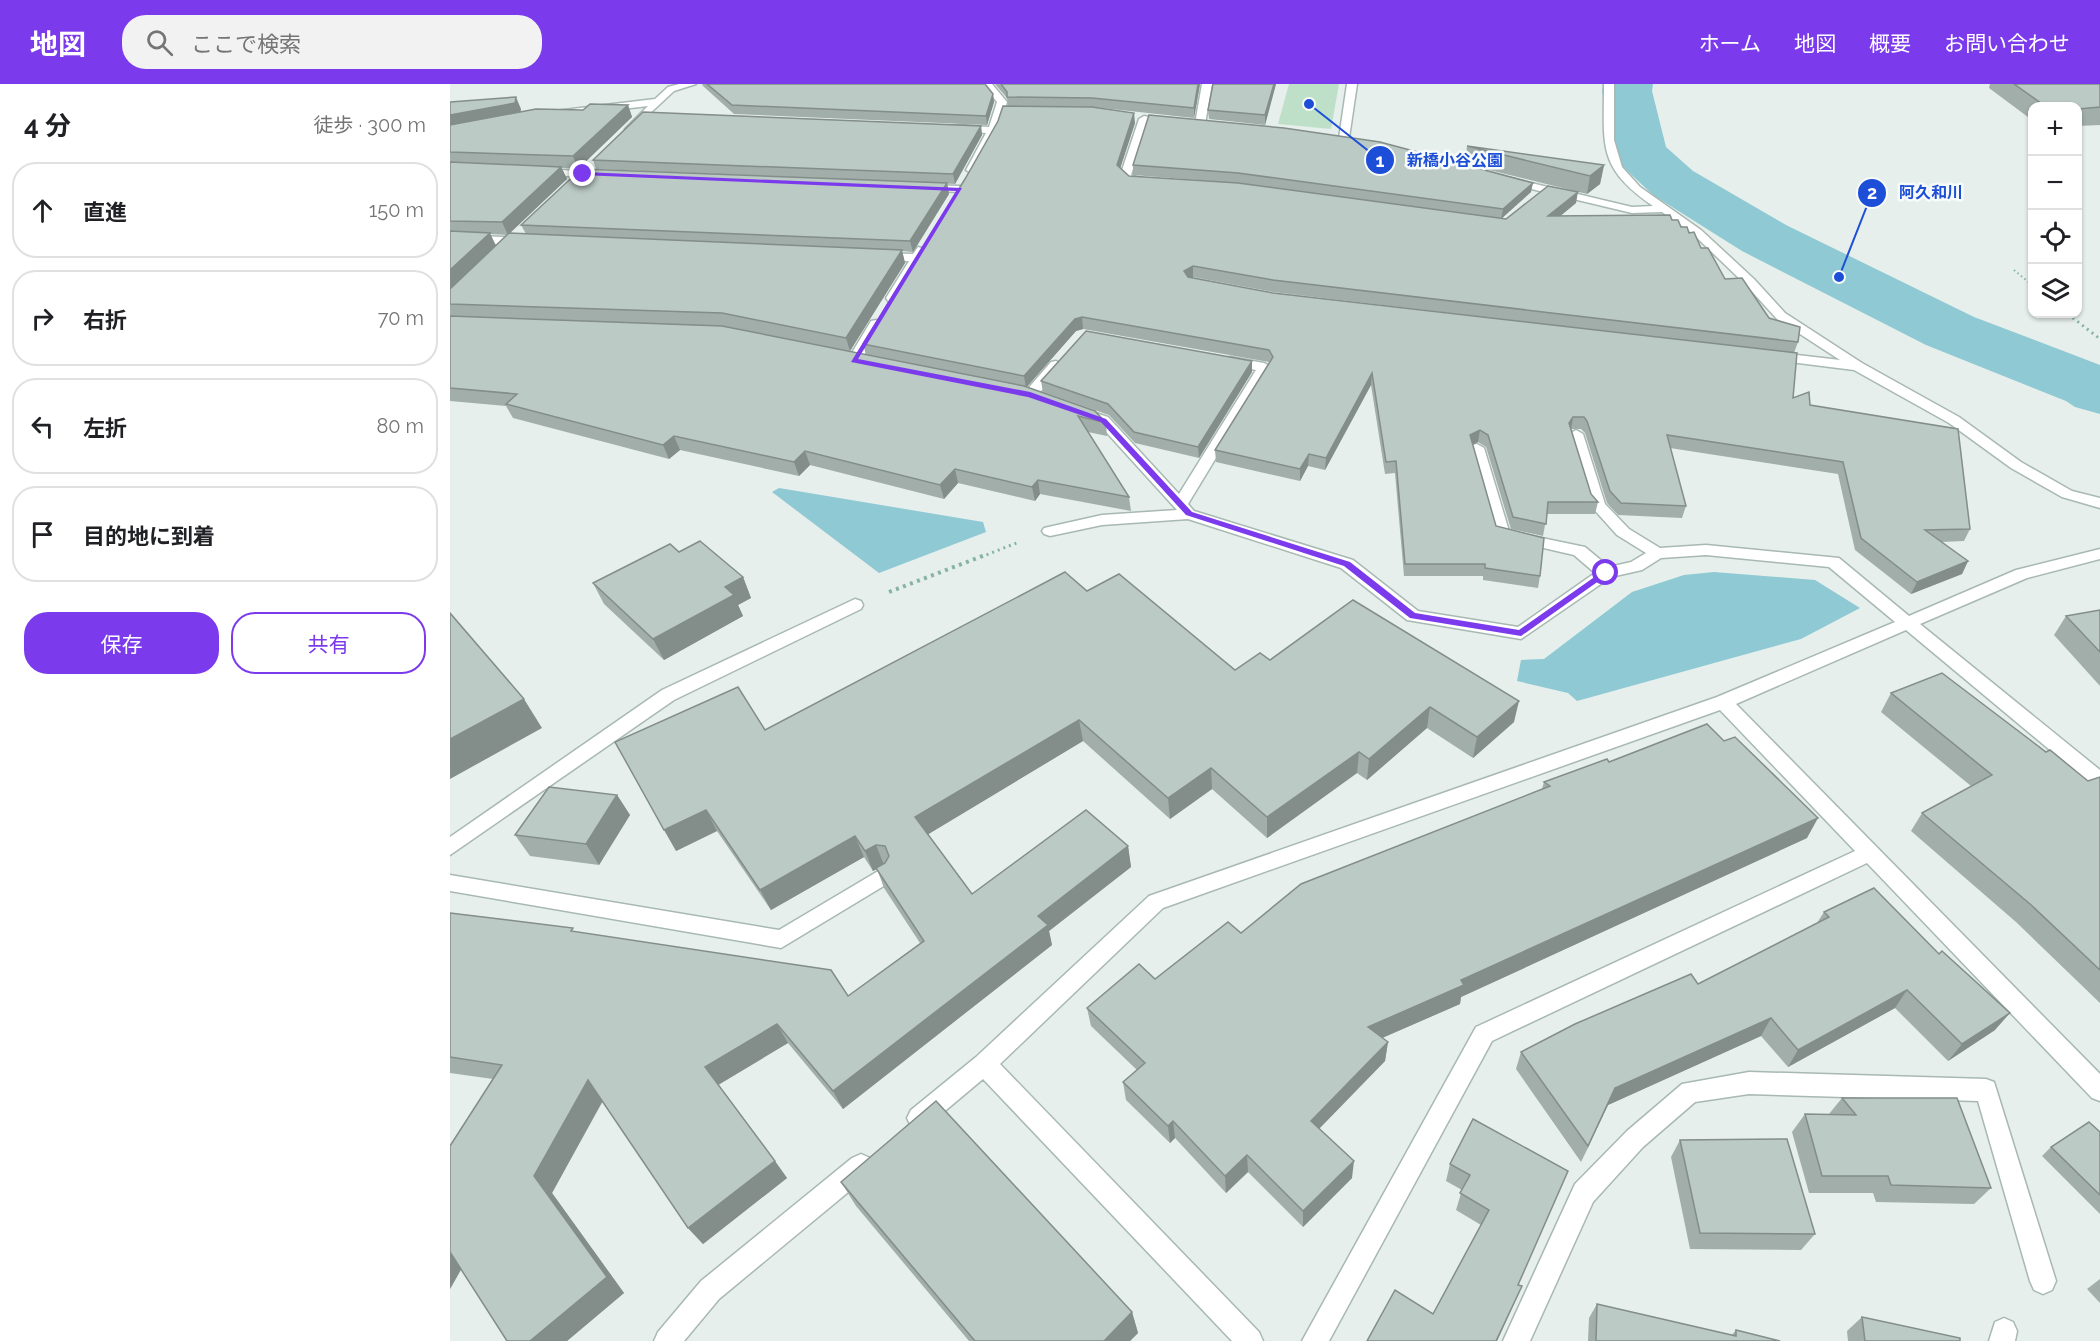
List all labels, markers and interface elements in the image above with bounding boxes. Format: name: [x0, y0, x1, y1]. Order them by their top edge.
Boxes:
search box: [122, 15, 542, 69]
icon: search: [143, 26, 176, 59]
text: 地図: [30, 28, 86, 61]
text: ここで検索: [191, 31, 301, 57]
text: ホーム: [1699, 31, 1761, 56]
text: 地図: [1794, 31, 1836, 56]
text: 概要: [1869, 31, 1911, 56]
text: お問い合わせ: [1944, 31, 2070, 56]
map controls: [2028, 102, 2082, 318]
button: +: [2028, 102, 2082, 156]
text: 4 分: [24, 111, 71, 141]
text: 徒歩 · 300 m: [313, 113, 426, 137]
callout: 新橋小谷公園: [1365, 143, 1515, 177]
text: 1: [1376, 150, 1385, 171]
text: 新橋小谷公園: [1407, 151, 1503, 170]
button: −: [2028, 156, 2082, 210]
route end: [569, 160, 595, 186]
callout: 阿久和川: [1857, 176, 1975, 210]
text: 2: [1867, 182, 1877, 203]
text: 阿久和川: [1899, 183, 1963, 202]
icon: ahead: [26, 194, 59, 227]
text: 150 m: [369, 198, 424, 222]
text: 直進: [83, 199, 127, 225]
button: locate: [2028, 210, 2082, 264]
button: layers: [2028, 264, 2082, 318]
icon: right: [26, 302, 59, 335]
text: 70 m: [378, 306, 424, 330]
text: 右折: [83, 307, 127, 333]
icon: left: [26, 410, 59, 443]
text: 80 m: [376, 414, 424, 438]
text: 左折: [83, 415, 127, 441]
icon: arrive: [26, 518, 59, 551]
text: 目的地に到着: [83, 523, 215, 549]
route start: [1592, 559, 1618, 585]
button: 保存: [24, 612, 219, 674]
button: 共有: [231, 612, 426, 674]

